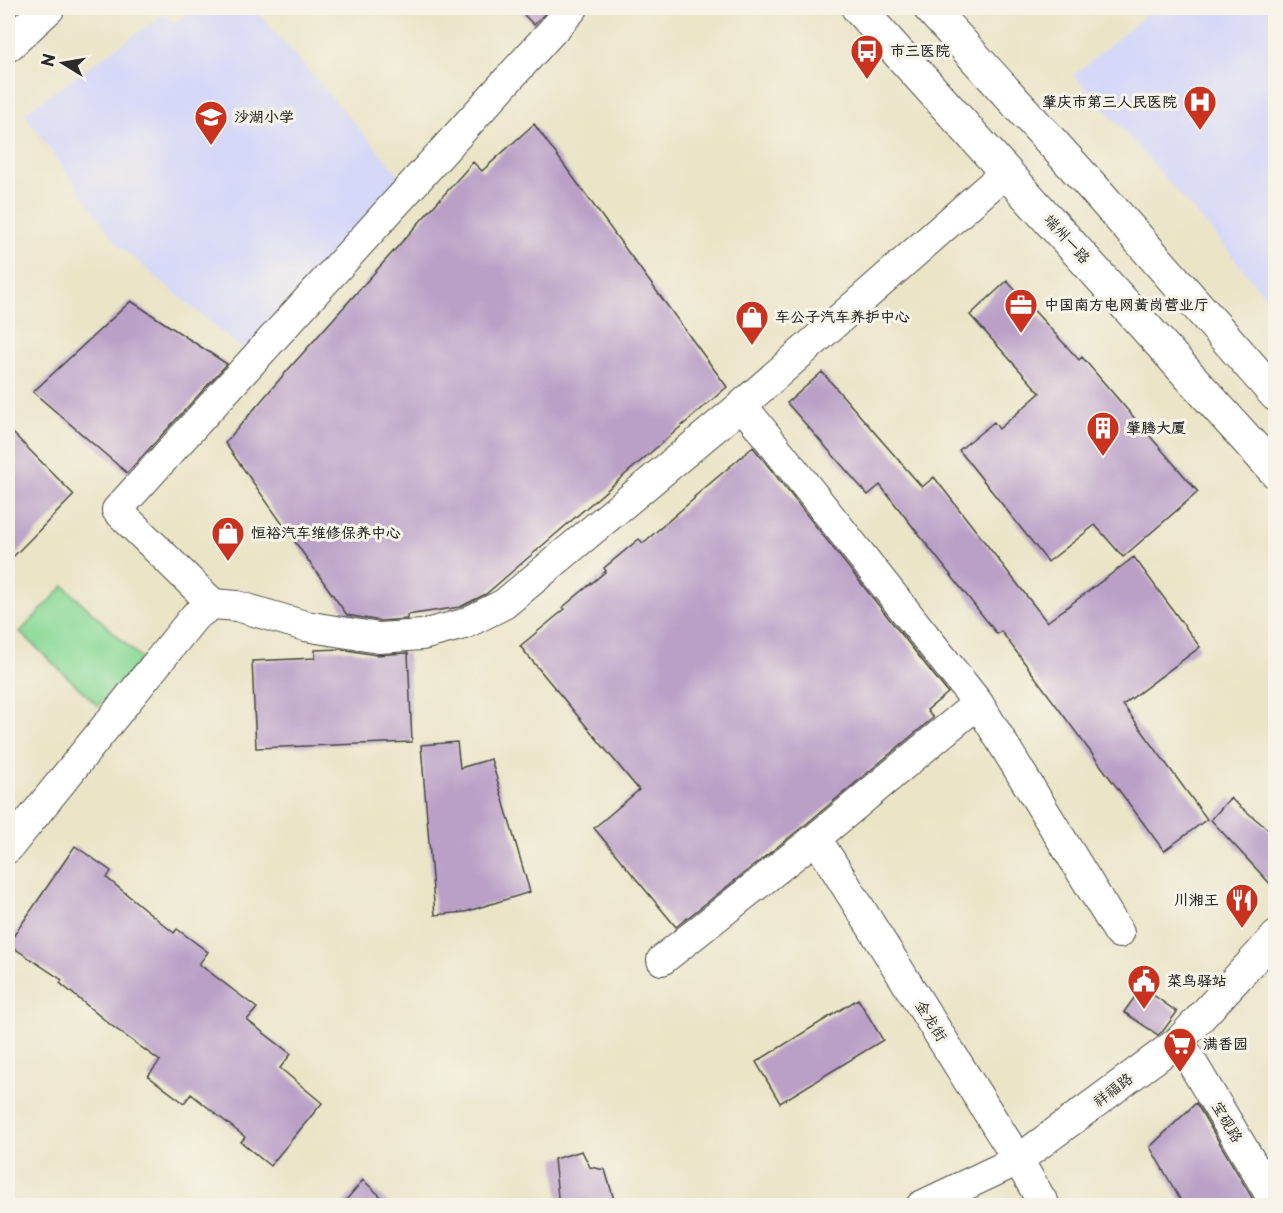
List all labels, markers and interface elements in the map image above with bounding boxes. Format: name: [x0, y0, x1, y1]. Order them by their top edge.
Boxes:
north arrow: [33, 33, 93, 93]
bus stop icon: 市三医院: [849, 33, 885, 80]
place label: 市三医院: [890, 38, 950, 61]
text: N: [34, 51, 60, 68]
hospital icon: 肇庆市第三人民医院: [1182, 84, 1218, 131]
place label: 肇庆市第三人民医院: [1042, 89, 1177, 112]
school or university icon: 沙湖小学: [193, 99, 229, 146]
place label: 沙湖小学: [234, 104, 294, 127]
street label: 端州一路: [1039, 208, 1097, 268]
office icon: 中国南方电网黄岗营业厅: [1003, 287, 1039, 334]
place label: 中国南方电网黄岗营业厅: [1044, 292, 1209, 315]
shop icon: 车公子汽车养护中心: [734, 299, 770, 346]
place label: 车公子汽车养护中心: [775, 304, 910, 327]
building icon: 肇腾大厦: [1085, 410, 1121, 457]
place label: 肇腾大厦: [1126, 415, 1186, 438]
shop icon: 恒裕汽车维修保养中心: [210, 515, 246, 562]
place label: 恒裕汽车维修保养中心: [251, 520, 401, 543]
restaurant icon: 川湘王: [1224, 882, 1260, 929]
place label: 川湘王: [1174, 887, 1219, 910]
public building icon: 菜鸟驿站: [1126, 963, 1162, 1010]
place label: 菜鸟驿站: [1167, 968, 1227, 991]
street label: 金龙街: [911, 995, 954, 1045]
supermarket icon: 满香园: [1162, 1026, 1198, 1073]
place label: 满香园: [1203, 1031, 1248, 1054]
street label: 祥福路: [1087, 1066, 1137, 1112]
street label: 宝砚路: [1207, 1096, 1250, 1146]

